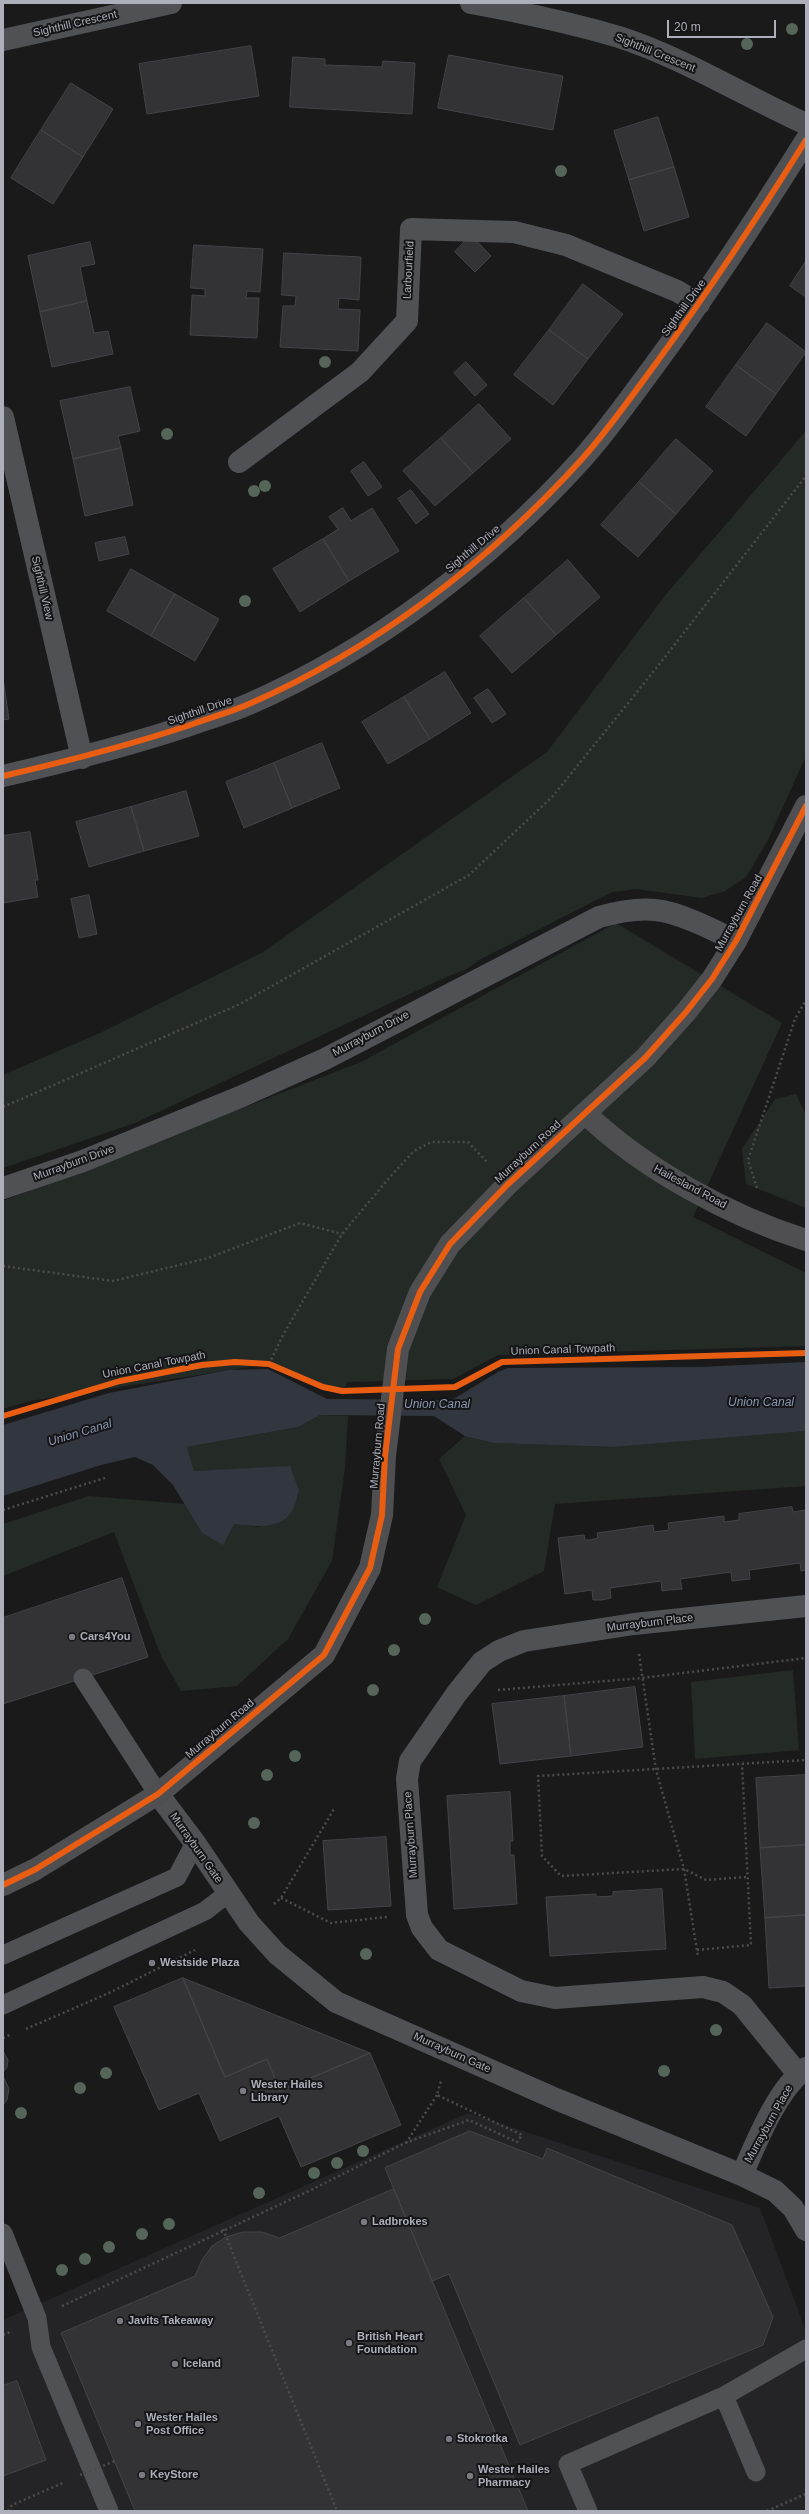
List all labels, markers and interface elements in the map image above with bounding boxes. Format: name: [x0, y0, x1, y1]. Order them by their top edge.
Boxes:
street label: Sighthill Crescent: [32, 8, 118, 40]
scale bar: [669, 12, 778, 38]
text: 20 m: [674, 20, 701, 34]
street label: Sighthill Crescent: [613, 31, 697, 75]
street label: Larbourfield: [401, 241, 417, 299]
street label: Sighthill Drive: [659, 277, 709, 339]
street label: Sighthill Drive: [443, 522, 503, 576]
street label: Sighthill View: [28, 555, 56, 621]
street label: Sighthill Drive: [166, 694, 234, 728]
street label: Murrayburn Road: [712, 872, 766, 954]
street label: Murrayburn Drive: [330, 1008, 412, 1060]
street label: Murrayburn Road: [492, 1118, 564, 1186]
street label: Murrayburn Drive: [32, 1142, 116, 1184]
street label: Hailesland Road: [651, 1162, 729, 1212]
street label: Union Canal Towpath: [511, 1342, 615, 1358]
street label: Union Canal Towpath: [101, 1349, 207, 1381]
water label: Union Canal: [728, 1396, 794, 1410]
water label: Union Canal: [404, 1398, 470, 1412]
street label: Murrayburn Road: [368, 1403, 388, 1489]
water label: Union Canal: [46, 1416, 114, 1450]
street label: Murrayburn Place: [606, 1611, 694, 1635]
place label: Cars4You: [80, 1630, 131, 1644]
marker: Cars4You: [67, 1632, 77, 1642]
street label: Murrayburn Road: [183, 1696, 257, 1762]
street label: Murrayburn Place: [401, 1791, 421, 1879]
street label: Murrayburn Gate: [167, 1810, 225, 1886]
place label: Westside Plaza: [160, 1956, 239, 1970]
marker: Westside Plaza: [147, 1958, 157, 1968]
street label: Murrayburn Gate: [411, 2030, 493, 2076]
place label: Wester Hailes Library: [251, 2078, 323, 2104]
street label: Murrayburn Place: [742, 2083, 796, 2165]
marker: Wester Hailes Library: [238, 2086, 248, 2096]
place label: Ladbrokes: [372, 2215, 428, 2229]
marker: Ladbrokes: [359, 2217, 369, 2227]
place label: Javits Takeaway: [128, 2314, 213, 2328]
marker: Javits Takeaway: [115, 2316, 125, 2326]
place label: British Heart Foundation: [357, 2330, 423, 2356]
marker: British Heart Foundation: [344, 2338, 354, 2348]
place label: Iceland: [183, 2357, 221, 2371]
marker: Iceland: [170, 2359, 180, 2369]
place label: Wester Hailes Post Office: [146, 2411, 218, 2437]
marker: Wester Hailes Post Office: [133, 2419, 143, 2429]
place label: Stokrotka: [457, 2432, 508, 2446]
marker: Stokrotka: [444, 2434, 454, 2444]
place label: Wester Hailes Pharmacy: [478, 2463, 550, 2489]
place label: KeyStore: [150, 2468, 198, 2482]
marker: KeyStore: [137, 2470, 147, 2480]
marker: Wester Hailes Pharmacy: [465, 2471, 475, 2481]

